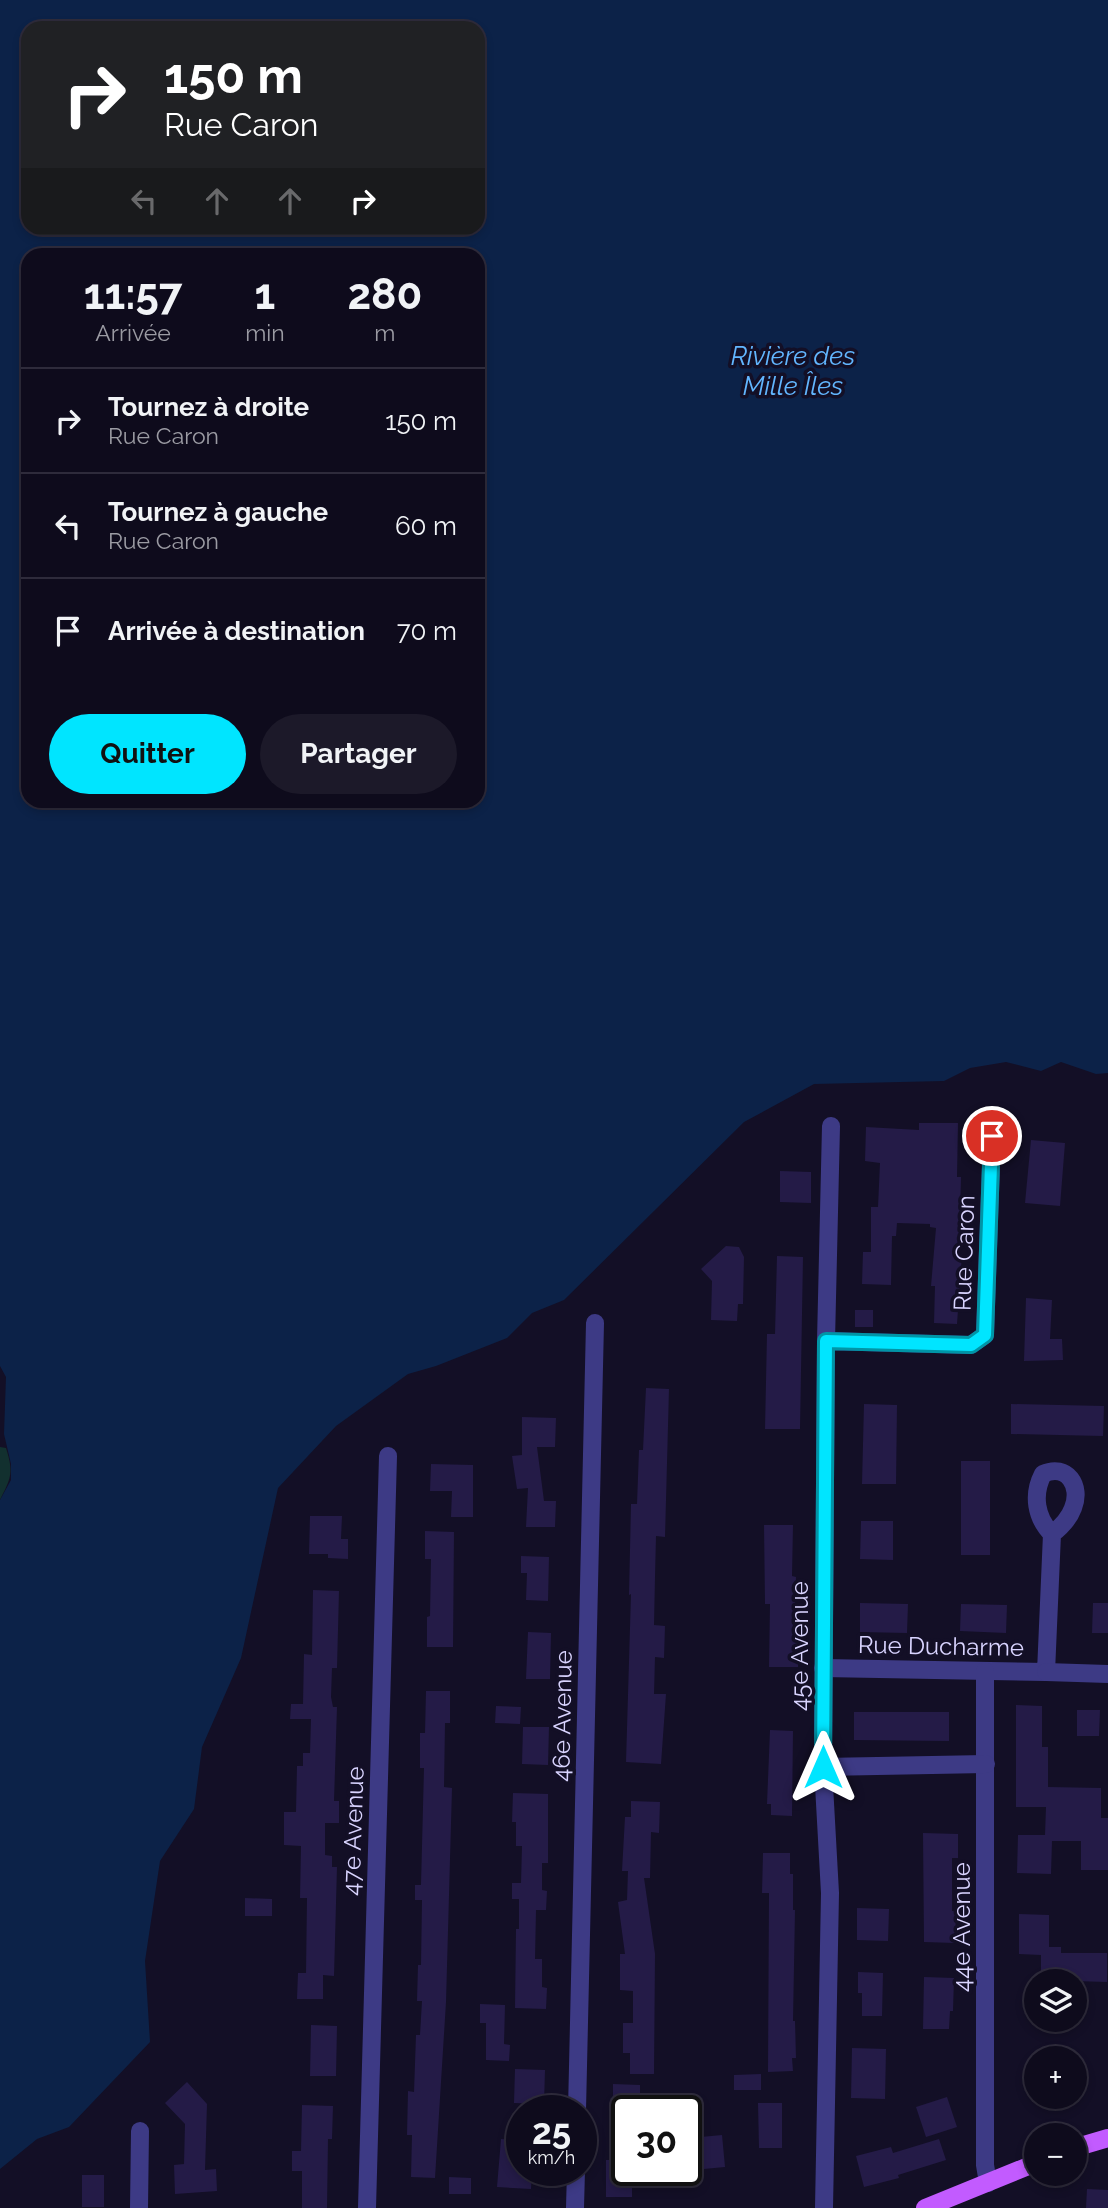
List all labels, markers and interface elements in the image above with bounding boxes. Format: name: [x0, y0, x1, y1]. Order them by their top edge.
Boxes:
text: 150 m: [164, 47, 303, 104]
icon: right: [49, 49, 140, 140]
text: Rue Caron: [164, 106, 318, 143]
icon: left: [125, 182, 163, 220]
icon: ahead: [198, 182, 236, 220]
icon: ahead: [271, 182, 309, 220]
icon: right: [344, 182, 382, 220]
text: 11:57: [84, 270, 182, 319]
text: 1: [255, 270, 275, 319]
text: 280: [347, 270, 422, 319]
text: Arrivée: [95, 319, 171, 346]
text: min: [245, 319, 285, 346]
text: m: [374, 319, 395, 346]
water label: Rivière des Mille Îles: [731, 341, 855, 401]
text: Tournez à droite: [108, 392, 309, 422]
icon: right: [49, 402, 87, 440]
text: 150 m: [385, 406, 457, 436]
text: Rue Caron: [108, 422, 219, 449]
text: Tournez à gauche: [108, 497, 328, 527]
icon: left: [49, 507, 87, 545]
text: 60 m: [395, 511, 457, 541]
text: Rue Caron: [108, 527, 219, 554]
icon: arrive: [49, 612, 87, 650]
text: Arrivée à destination: [108, 616, 365, 646]
text: 70 m: [397, 616, 457, 646]
button: Quitter: [49, 714, 246, 794]
button: Partager: [260, 714, 457, 794]
pin: [962, 1106, 1022, 1166]
icon: arrive: [973, 1117, 1011, 1155]
street label: Rue Caron: [947, 1195, 981, 1311]
street label: 45e Avenue: [785, 1581, 814, 1711]
street label: Rue Ducharme: [858, 1630, 1024, 1662]
street label: 46e Avenue: [546, 1650, 578, 1782]
position arrow: [786, 1730, 860, 1804]
street label: 47e Avenue: [336, 1766, 370, 1896]
street label: 44e Avenue: [947, 1862, 976, 1992]
map controls: [1024, 1969, 1087, 2186]
button: layers: [1024, 1969, 1087, 2032]
button: +: [1024, 2046, 1087, 2109]
speed limit sign: 30: [611, 2095, 702, 2186]
text: 25: [532, 2111, 571, 2152]
button: −: [1024, 2123, 1087, 2186]
text: km/h: [528, 2147, 575, 2168]

